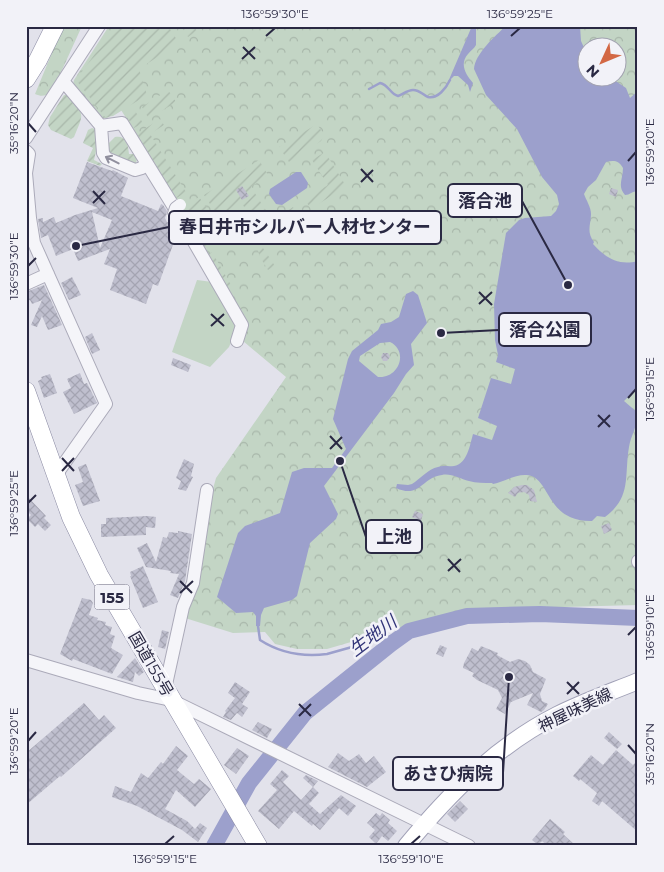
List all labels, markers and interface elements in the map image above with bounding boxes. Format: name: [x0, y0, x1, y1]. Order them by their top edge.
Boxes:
text: 136°59'30"E: [241, 6, 309, 21]
text: 136°59'25"E: [487, 6, 553, 21]
north arrow: [576, 38, 626, 88]
text: N: [582, 61, 603, 81]
text: 35°16'20"N: [6, 92, 21, 154]
text: 136°59'20"E: [642, 118, 657, 186]
one-way arrow: [105, 155, 120, 165]
callout: 落合池: [448, 184, 522, 217]
text: 落合池: [458, 190, 512, 212]
callout: 春日井市シルバー人材センター: [169, 211, 441, 244]
text: 春日井市シルバー人材センター: [179, 216, 431, 238]
text: 136°59'30"E: [6, 232, 21, 300]
callout: 落合公園: [499, 313, 591, 346]
text: 落合公園: [509, 319, 581, 341]
text: 136°59'15"E: [642, 357, 657, 421]
text: 136°59'25"E: [6, 470, 21, 536]
callout: 上池: [366, 520, 422, 553]
text: 上池: [376, 526, 412, 548]
road number: 155: [94, 584, 130, 610]
text: 136°59'10"E: [642, 594, 657, 660]
water label: 生地川: [345, 610, 403, 661]
street label: 国道155号: [125, 628, 177, 700]
street label: 神屋味美線: [535, 684, 615, 736]
text: 136°59'20"E: [6, 707, 21, 775]
text: 35°16'20"N: [642, 723, 657, 785]
callout: あさひ病院: [393, 757, 503, 790]
text: あさひ病院: [403, 763, 493, 785]
text: 136°59'15"E: [133, 851, 197, 866]
text: 136°59'10"E: [378, 851, 444, 866]

